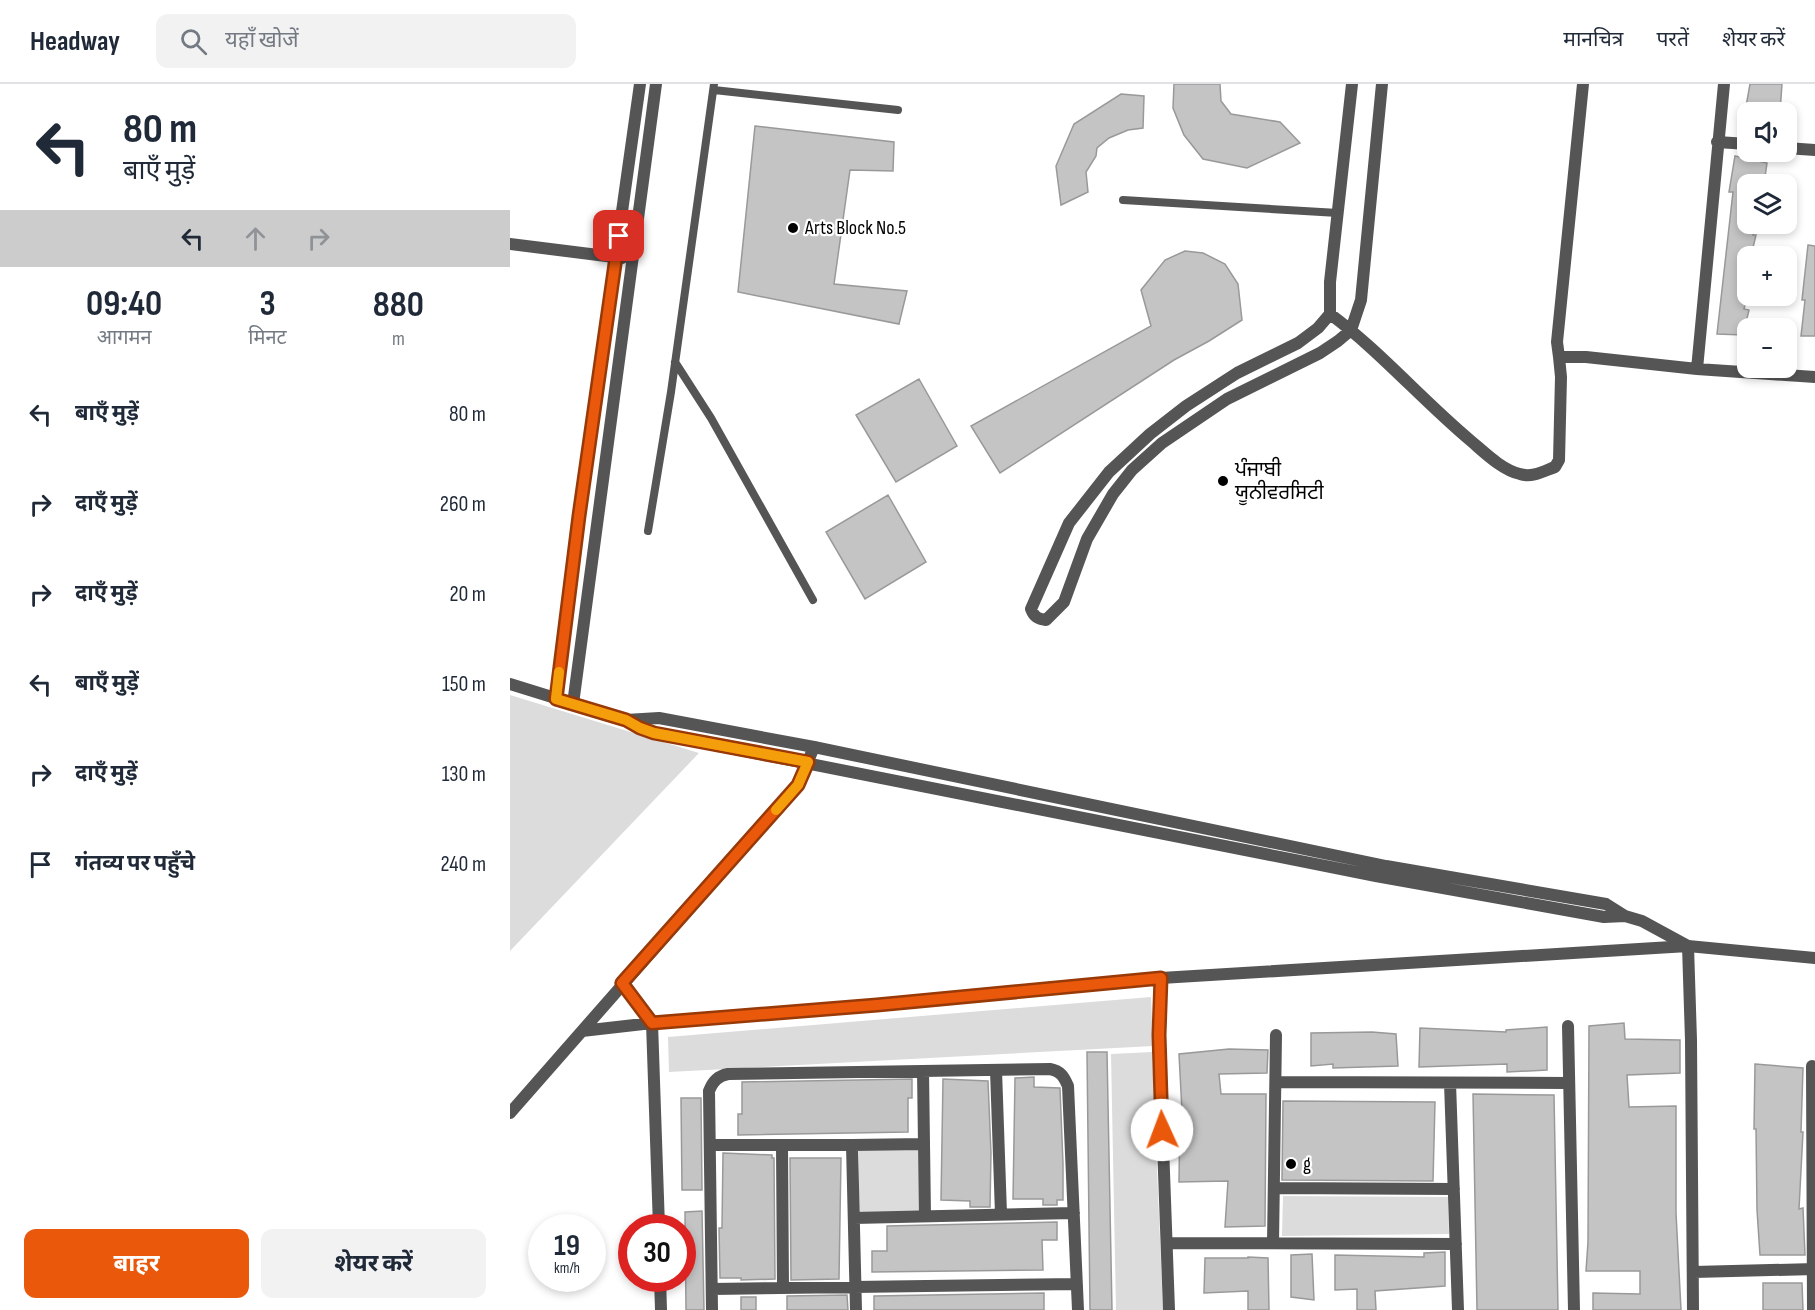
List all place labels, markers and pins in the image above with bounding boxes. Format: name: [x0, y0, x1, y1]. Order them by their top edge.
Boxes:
pin: [593, 210, 644, 261]
place label: Arts Block No.5: [804, 216, 906, 240]
marker: Arts Block No.5: [786, 221, 800, 235]
place label: ਪੰਜਾਬੀ ਯੂਨੀਵਰਸਿਟੀ: [1234, 456, 1325, 506]
marker: ਪੰਜਾਬੀ ਯੂਨੀਵਰਸਿਟੀ: [1216, 474, 1230, 488]
place label: g: [1303, 1152, 1311, 1176]
marker: g: [1284, 1157, 1298, 1171]

